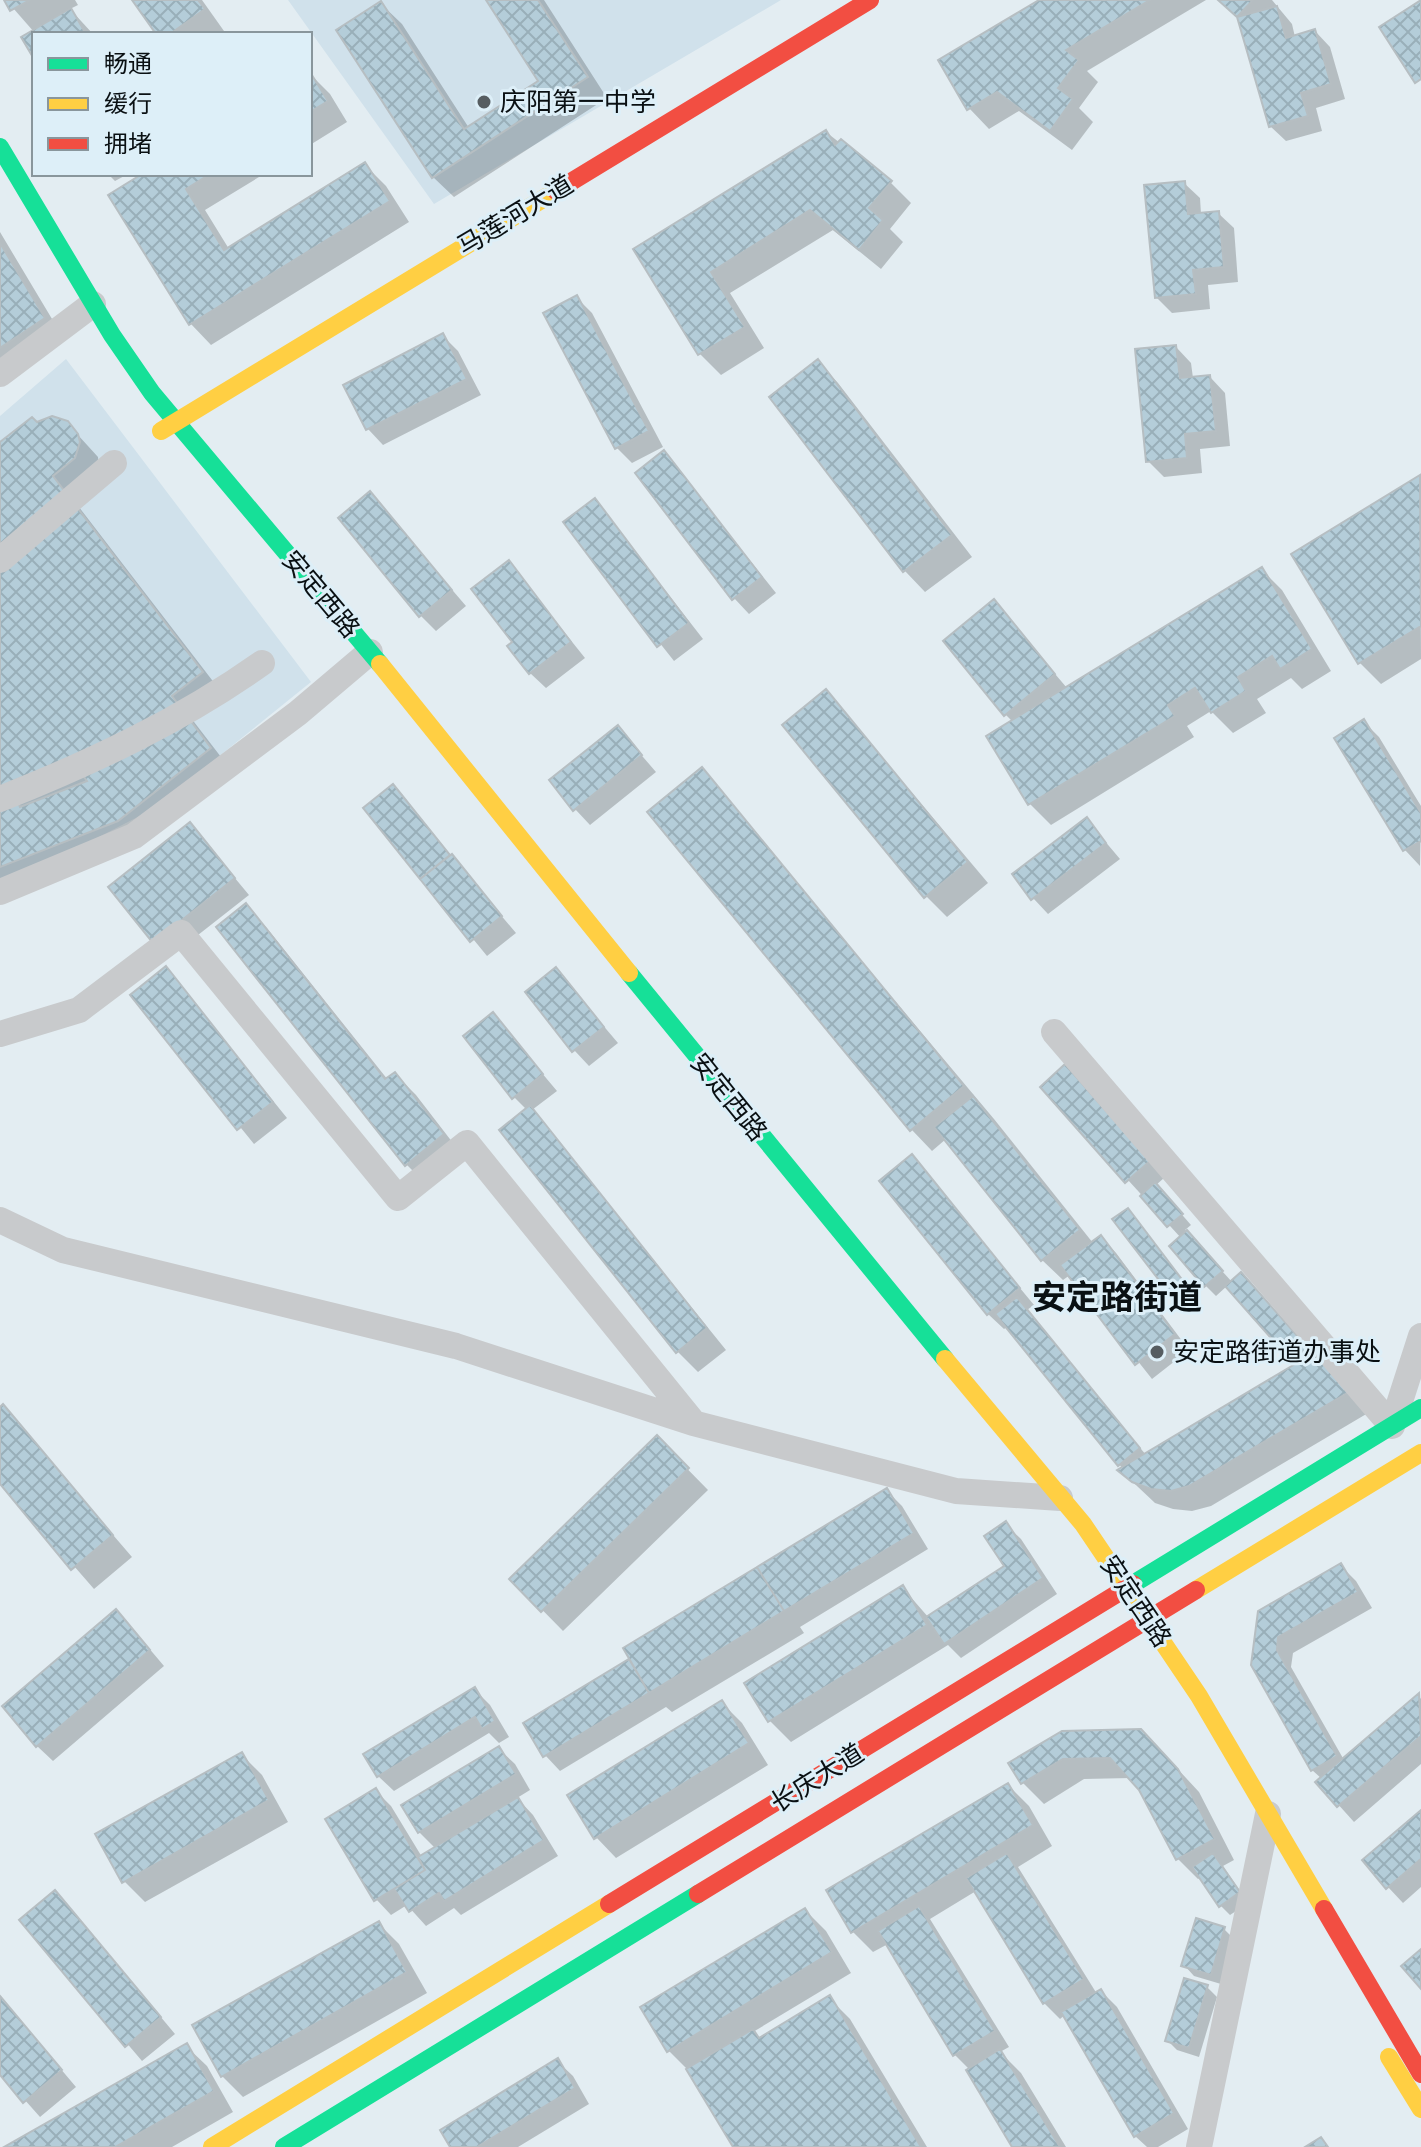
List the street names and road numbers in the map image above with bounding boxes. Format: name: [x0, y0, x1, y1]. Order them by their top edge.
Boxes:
street label: 马莲河大道: [452, 169, 579, 262]
street label: 安定西路: [275, 545, 366, 644]
street label: 安定西路: [684, 1047, 773, 1147]
street label: 安定西路: [1094, 1549, 1178, 1653]
street label: 长庆大道: [765, 1738, 870, 1819]

